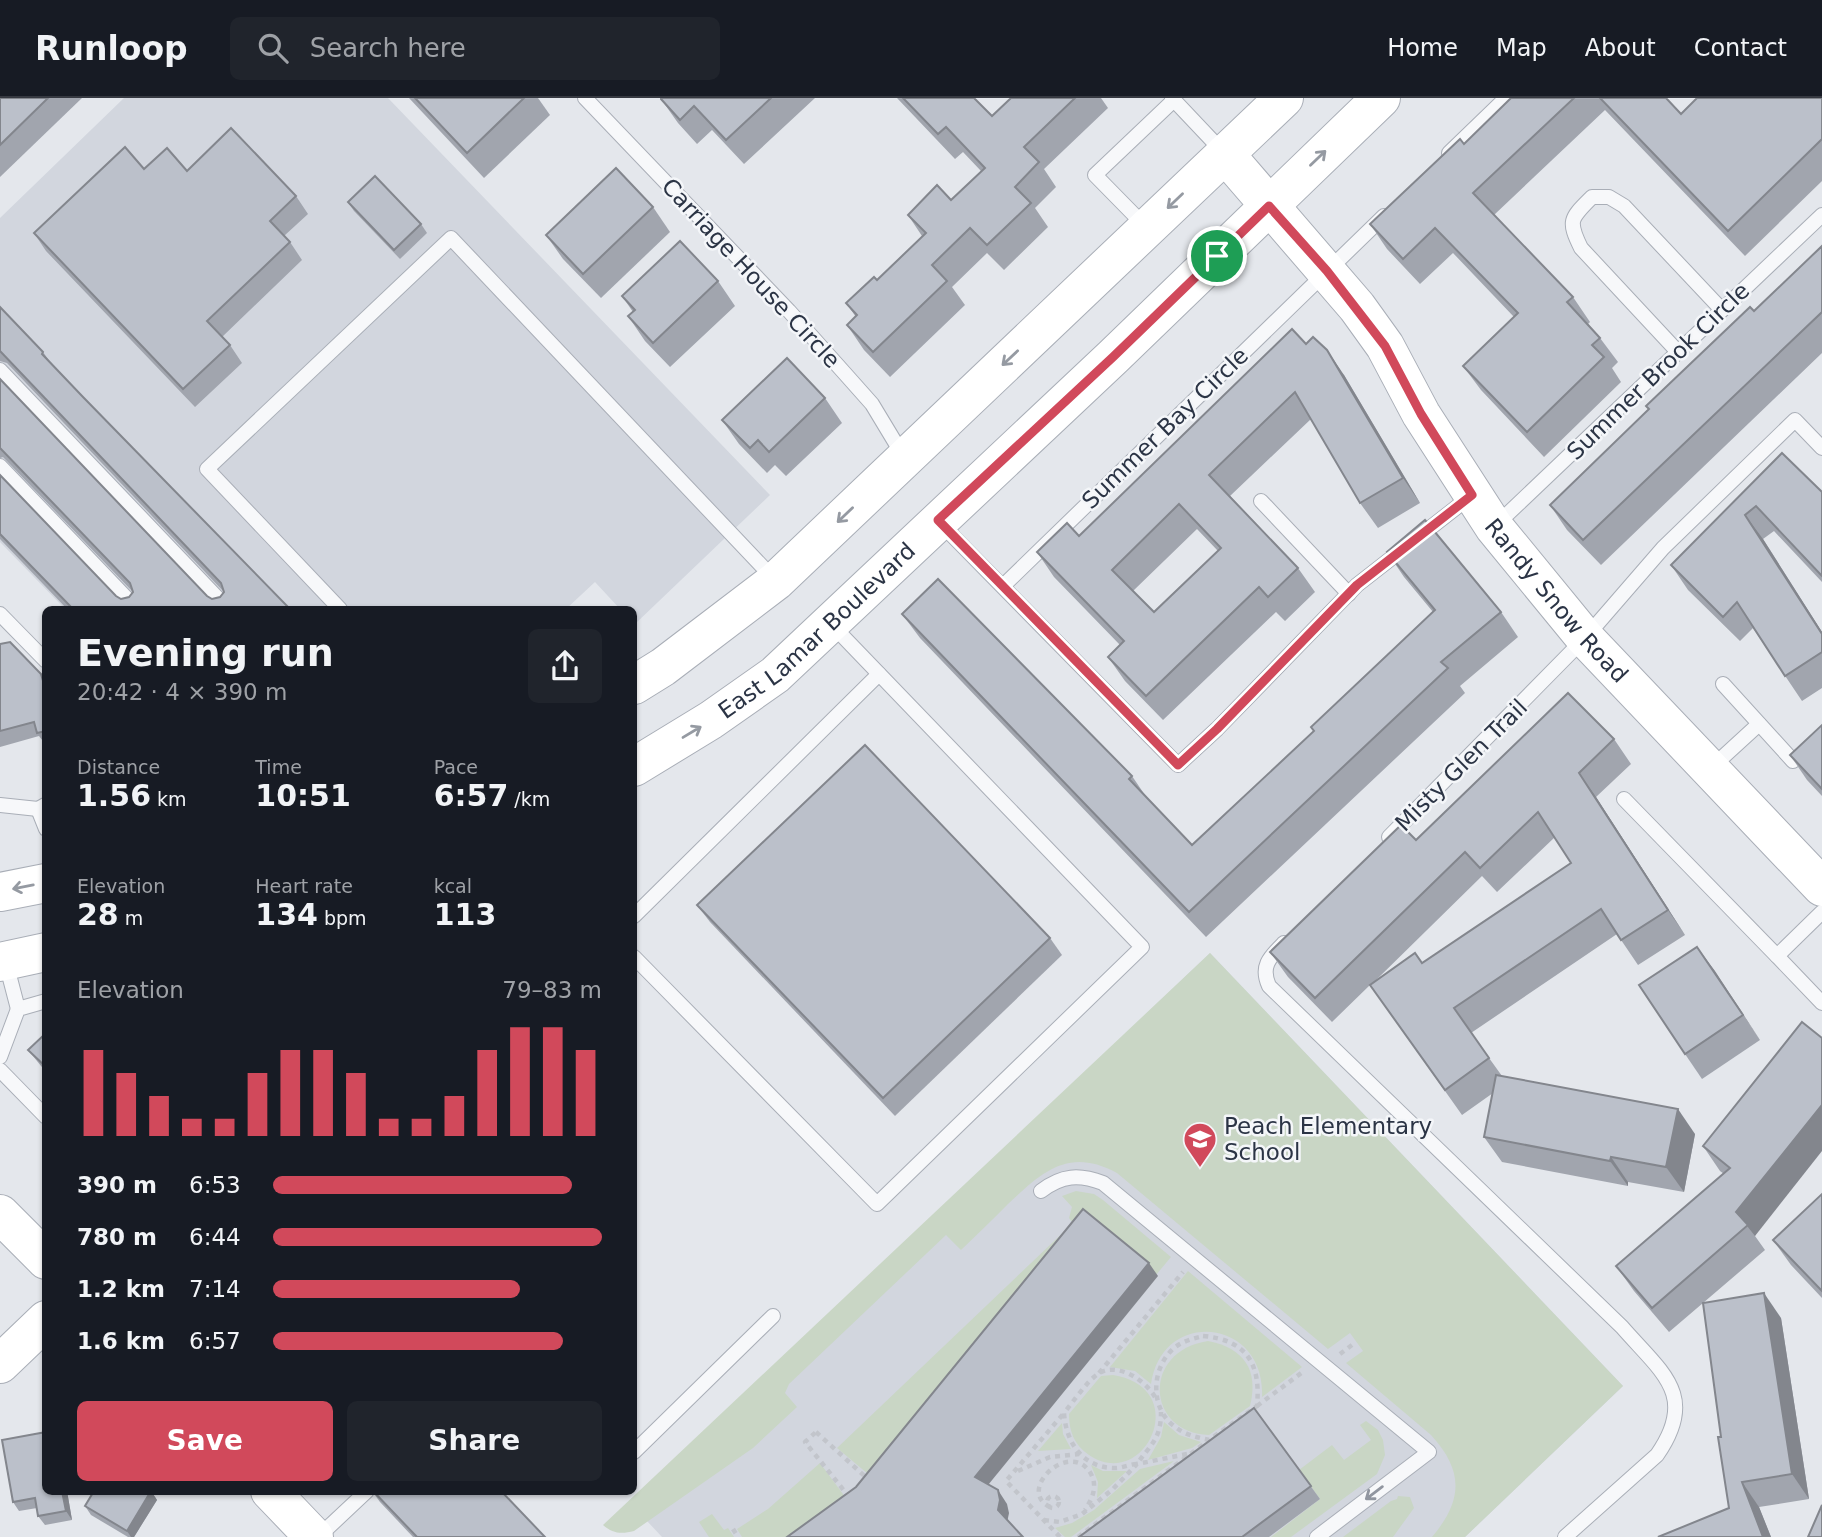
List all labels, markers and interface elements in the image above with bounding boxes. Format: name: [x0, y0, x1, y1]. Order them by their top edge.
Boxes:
search box: [230, 17, 720, 80]
text: Runloop: [35, 29, 188, 68]
icon: search: [254, 29, 292, 67]
text: Search here: [310, 33, 466, 63]
text: Home: [1387, 34, 1458, 62]
text: Map: [1496, 34, 1547, 62]
text: About: [1585, 34, 1656, 62]
text: Contact: [1694, 34, 1787, 62]
one-way arrow: [1309, 150, 1326, 167]
street label: Carriage House Circle: [657, 173, 845, 373]
one-way arrow: [1167, 193, 1184, 210]
pin: [1187, 226, 1247, 286]
icon: arrive: [1198, 237, 1236, 275]
street label: Summer Brook Circle: [1562, 277, 1754, 465]
street label: Summer Bay Circle: [1077, 342, 1253, 514]
one-way arrow: [1001, 350, 1019, 366]
one-way arrow: [837, 506, 854, 523]
street label: Randy Snow Road: [1480, 513, 1633, 688]
street label: East Lamar Boulevard: [713, 537, 920, 724]
button: share: [528, 629, 602, 703]
text: Evening run: [77, 631, 334, 675]
text: 20:42 · 4 × 390 m: [77, 679, 287, 705]
street label: Misty Glen Trail: [1390, 694, 1532, 836]
one-way arrow: [681, 725, 701, 739]
text: Distance: [77, 756, 160, 778]
text: Time: [255, 756, 302, 778]
text: Pace: [434, 756, 478, 778]
text: 1.56: [77, 778, 151, 813]
text: 10:51: [255, 778, 351, 813]
text: 6:57: [434, 778, 508, 813]
text: km: [151, 788, 187, 810]
text: /km: [508, 788, 550, 810]
text: Elevation: [77, 875, 165, 897]
text: Heart rate: [255, 875, 353, 897]
text: kcal: [434, 875, 472, 897]
one-way arrow: [12, 881, 35, 895]
text: 28: [77, 897, 119, 932]
text: 134: [255, 897, 318, 932]
text: 113: [434, 897, 496, 932]
text: m: [119, 907, 143, 929]
text: bpm: [318, 907, 367, 929]
text: Elevation: [77, 977, 184, 1003]
text: 79–83 m: [502, 977, 602, 1003]
place label: Peach Elementary School: [1224, 1113, 1432, 1165]
school or university icon: Peach Elementary School: [1181, 1120, 1219, 1169]
text: 390 m: [77, 1172, 157, 1198]
text: 6:53: [189, 1172, 241, 1198]
text: 780 m: [77, 1224, 157, 1250]
text: 6:44: [189, 1224, 241, 1250]
text: 1.2 km: [77, 1276, 165, 1302]
text: 7:14: [189, 1276, 241, 1302]
text: 1.6 km: [77, 1328, 165, 1354]
text: 6:57: [189, 1328, 241, 1354]
button: Save: [77, 1401, 333, 1481]
button: Share: [347, 1401, 602, 1481]
one-way arrow: [1365, 1485, 1384, 1500]

